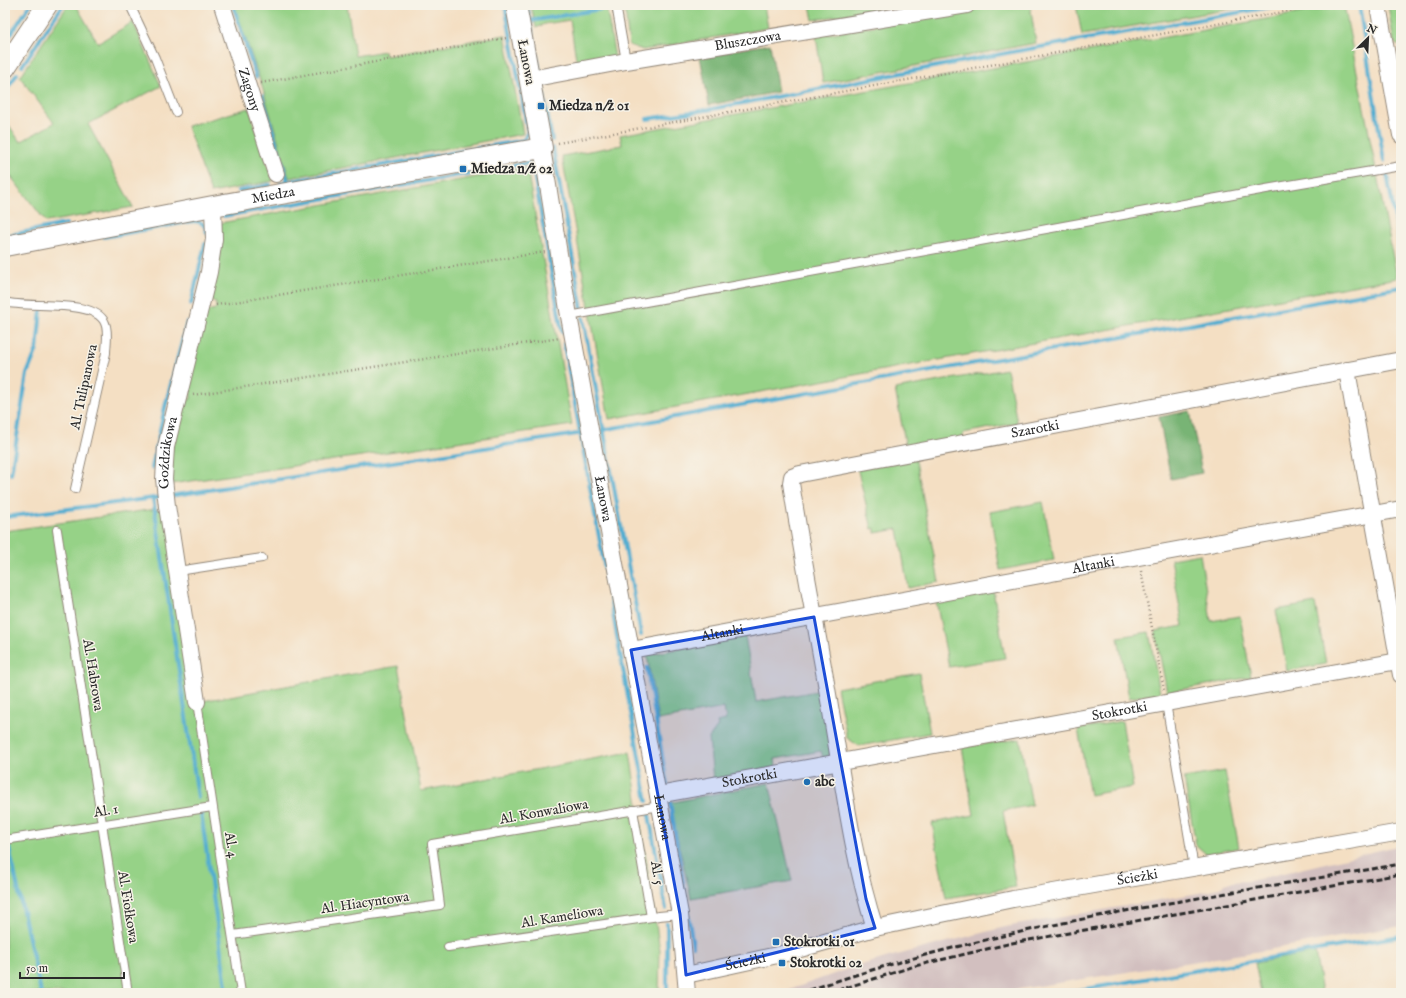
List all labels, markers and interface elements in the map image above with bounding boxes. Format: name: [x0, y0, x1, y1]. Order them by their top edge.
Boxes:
north arrow: [1348, 18, 1388, 58]
text: N: [1364, 21, 1379, 38]
street label: Bluszczowa: [713, 27, 783, 55]
street label: Łanowa: [513, 38, 539, 87]
street label: Zagony: [234, 66, 265, 114]
place label: Miedza n/ż 01: [549, 97, 629, 115]
marker: Miedza n/ż 01: [536, 101, 546, 111]
place label: Miedza n/ż 02: [471, 160, 553, 178]
marker: Miedza n/ż 02: [458, 164, 468, 174]
street label: Miedza: [250, 183, 297, 208]
street label: Al. Tulipanowa: [66, 342, 102, 432]
street label: Goździkowa: [155, 414, 182, 490]
street label: Szarotki: [1010, 416, 1061, 443]
street label: Łanowa: [590, 474, 616, 524]
street label: Altanki: [1070, 553, 1116, 578]
street label: Altanki: [699, 620, 745, 646]
street label: Al. Habrowa: [78, 637, 108, 713]
street label: Stokrotki: [1090, 698, 1149, 725]
street label: Stokrotki: [721, 765, 779, 792]
place label: abc: [815, 773, 835, 791]
marker: abc: [802, 777, 812, 787]
street label: Łanowa: [649, 793, 675, 843]
street label: Al. Konwaliowa: [497, 795, 591, 829]
street label: Al. 1: [91, 800, 120, 822]
street label: Al. 4: [220, 830, 242, 859]
street label: Al. 5: [646, 858, 668, 887]
street label: Ścieżki: [1115, 865, 1159, 890]
street label: Al. Fiołkowa: [113, 868, 143, 946]
street label: Al. Hiacyntowa: [319, 888, 411, 918]
street label: Al. Kameliowa: [519, 901, 605, 933]
place label: Stokrotki 01: [784, 933, 855, 951]
marker: Stokrotki 01: [771, 937, 781, 947]
street label: Ścieżki: [723, 949, 768, 975]
scale bar: [20, 954, 124, 980]
place label: Stokrotki 02: [790, 954, 863, 972]
marker: Stokrotki 02: [777, 958, 787, 968]
text: 50 m: [26, 961, 48, 976]

